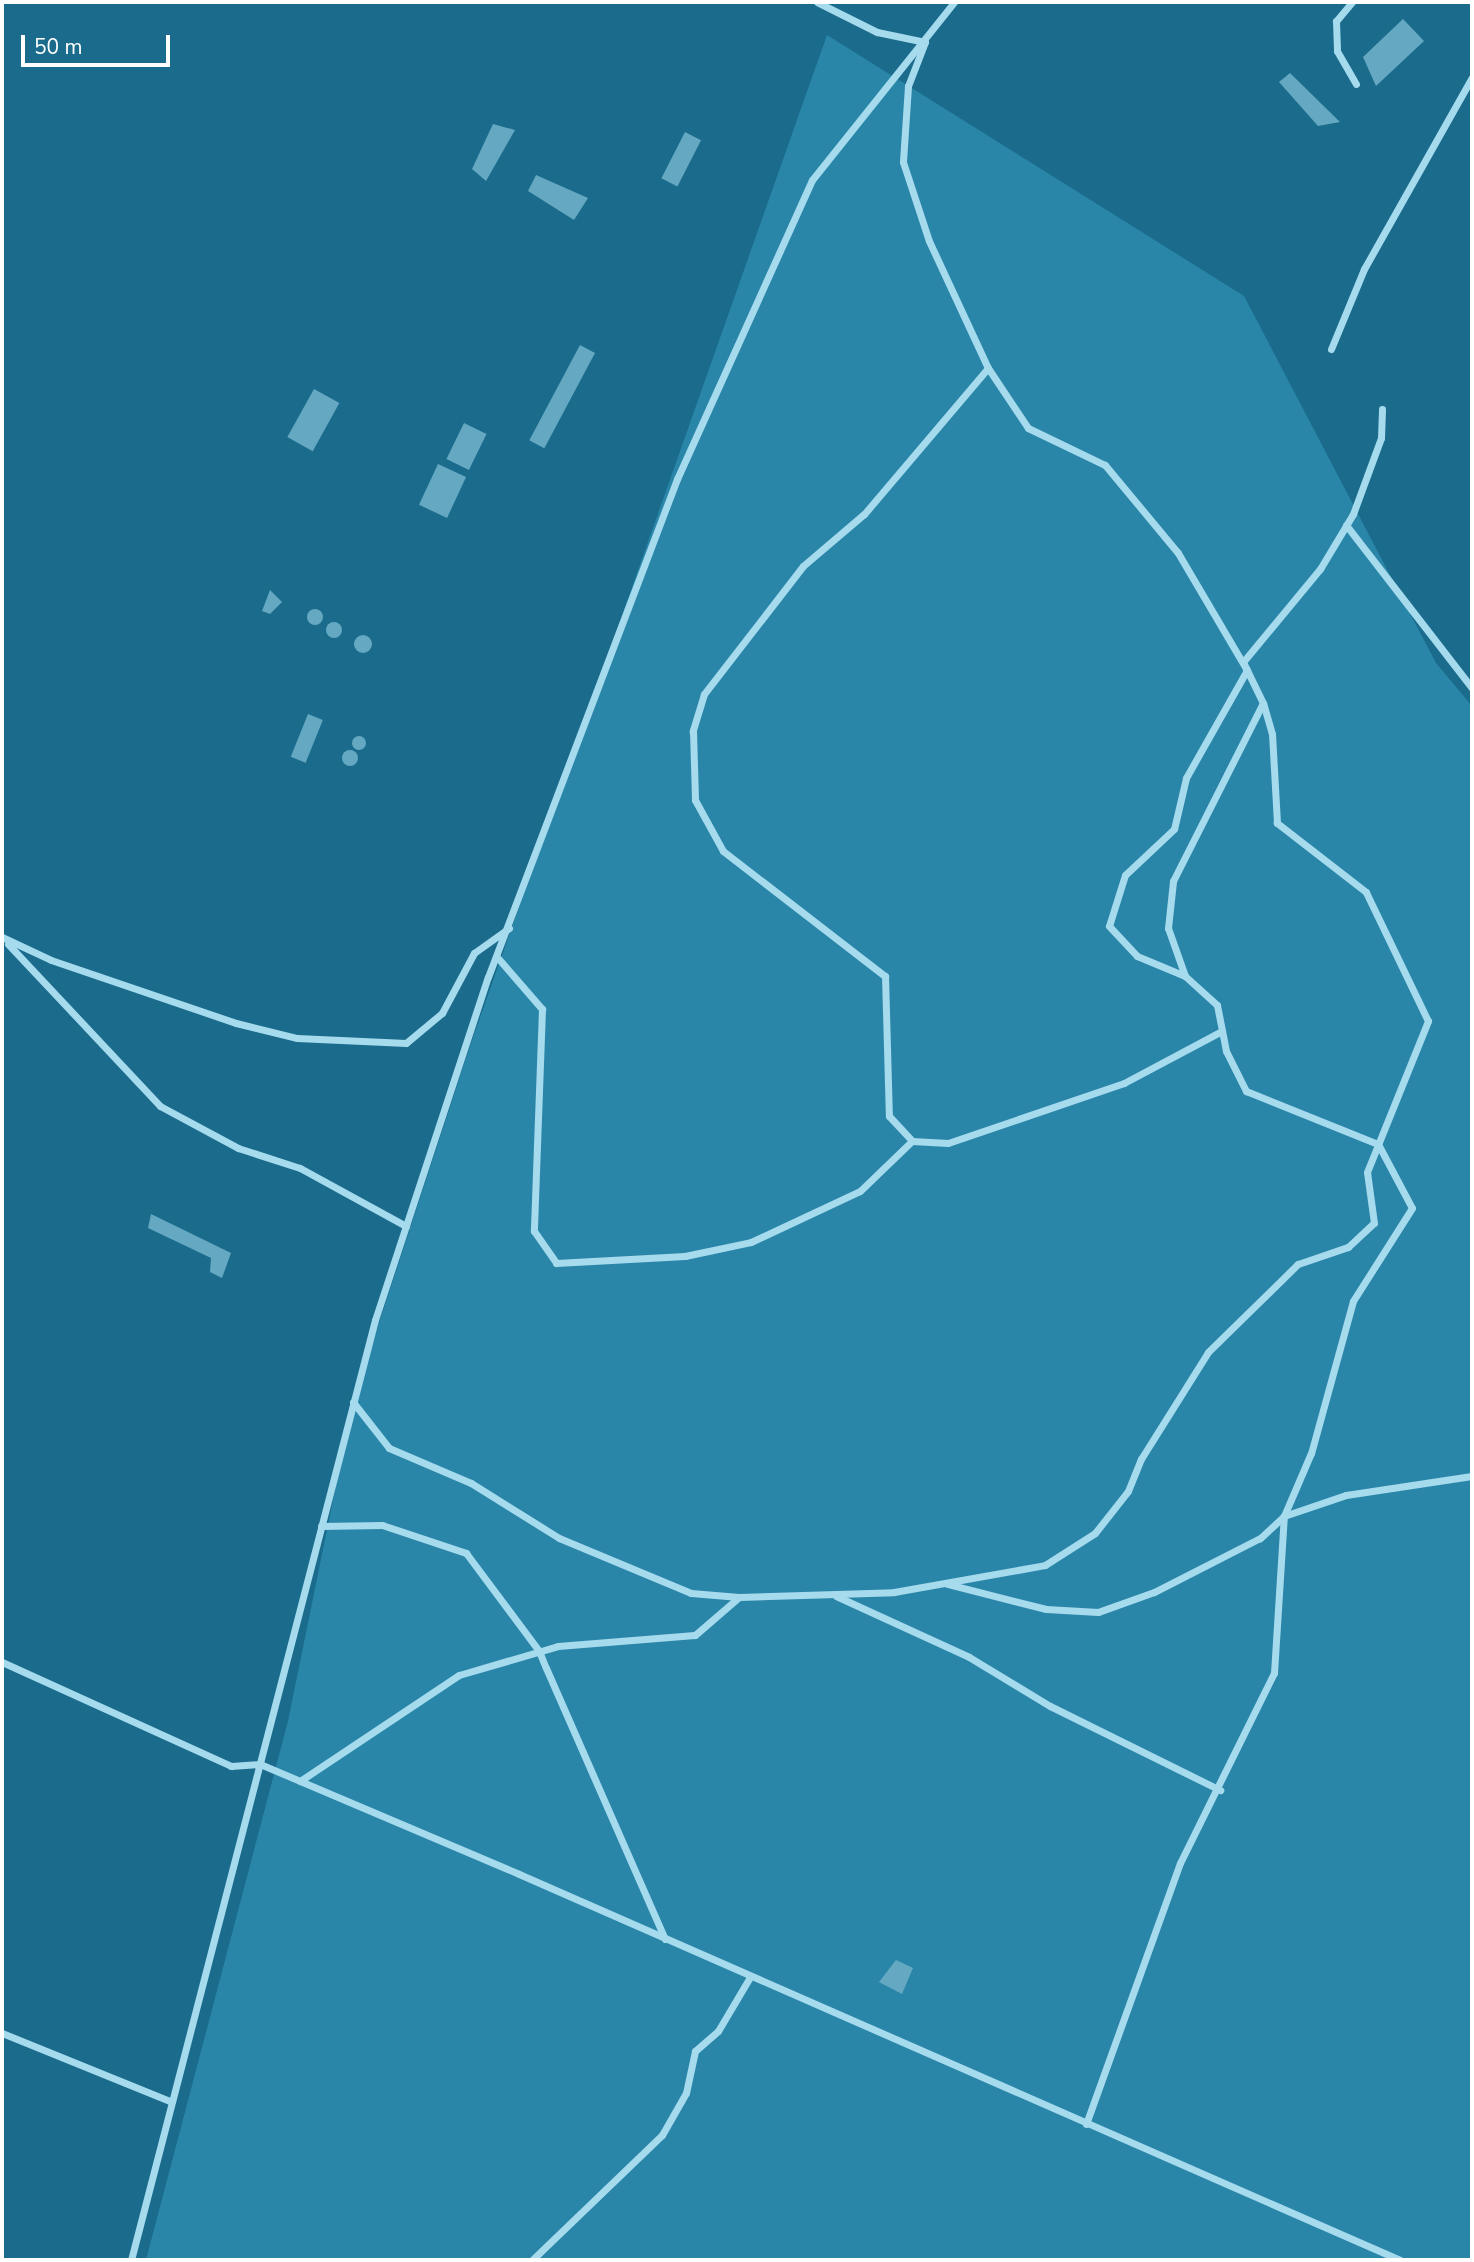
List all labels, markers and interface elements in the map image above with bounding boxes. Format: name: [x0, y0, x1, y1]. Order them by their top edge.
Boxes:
scale bar: [24, 21, 173, 65]
text: 50 m: [34, 33, 83, 61]

